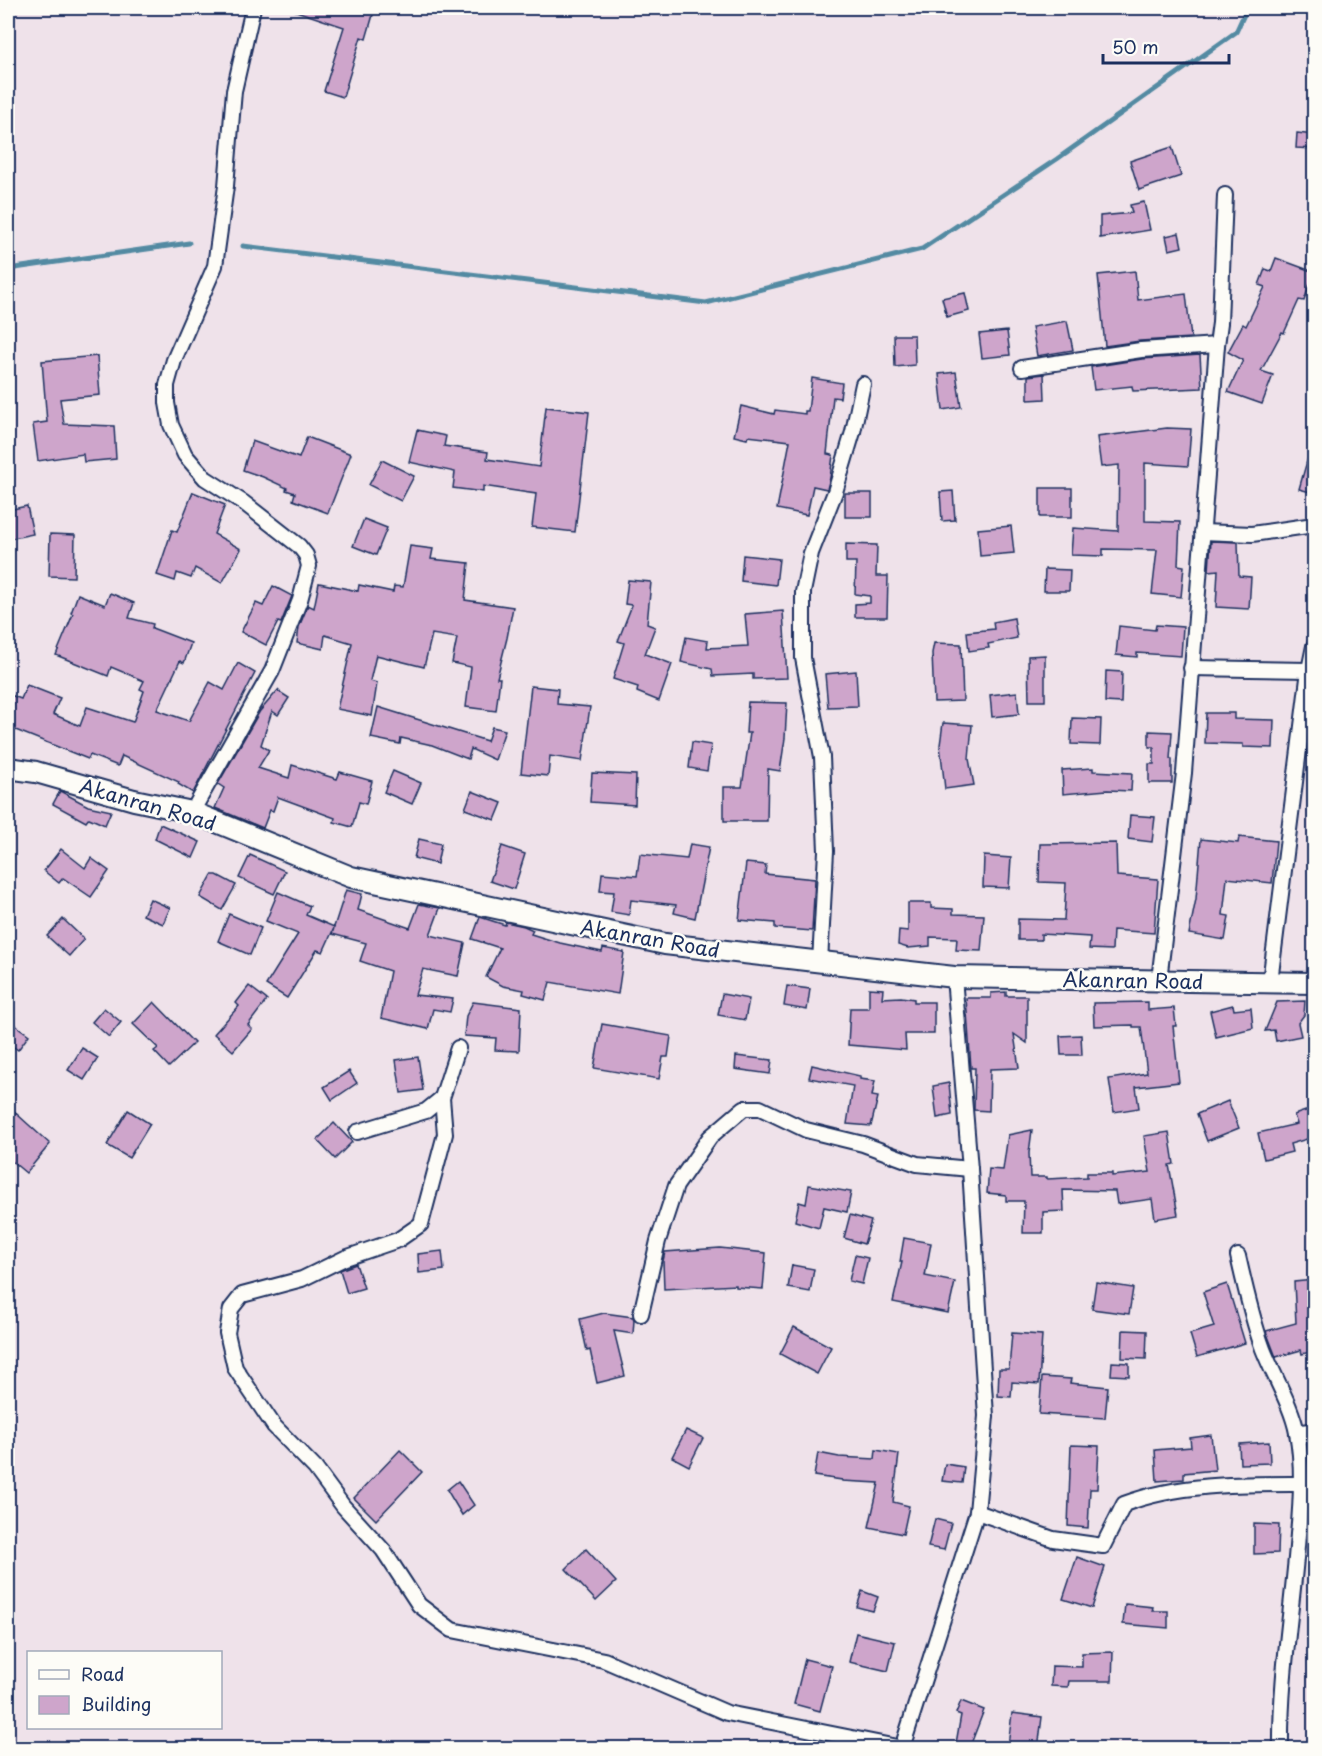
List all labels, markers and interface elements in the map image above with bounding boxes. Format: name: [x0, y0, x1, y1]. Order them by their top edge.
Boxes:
scale bar: [1103, 27, 1229, 65]
text: 50 m: [1112, 33, 1159, 60]
street label: Akanran Road: [76, 770, 220, 838]
street label: Akanran Road: [578, 911, 722, 965]
street label: Akanran Road: [1062, 964, 1204, 996]
legend: [27, 1651, 222, 1729]
text: Road: [81, 1660, 125, 1687]
text: Building: [81, 1690, 151, 1717]

